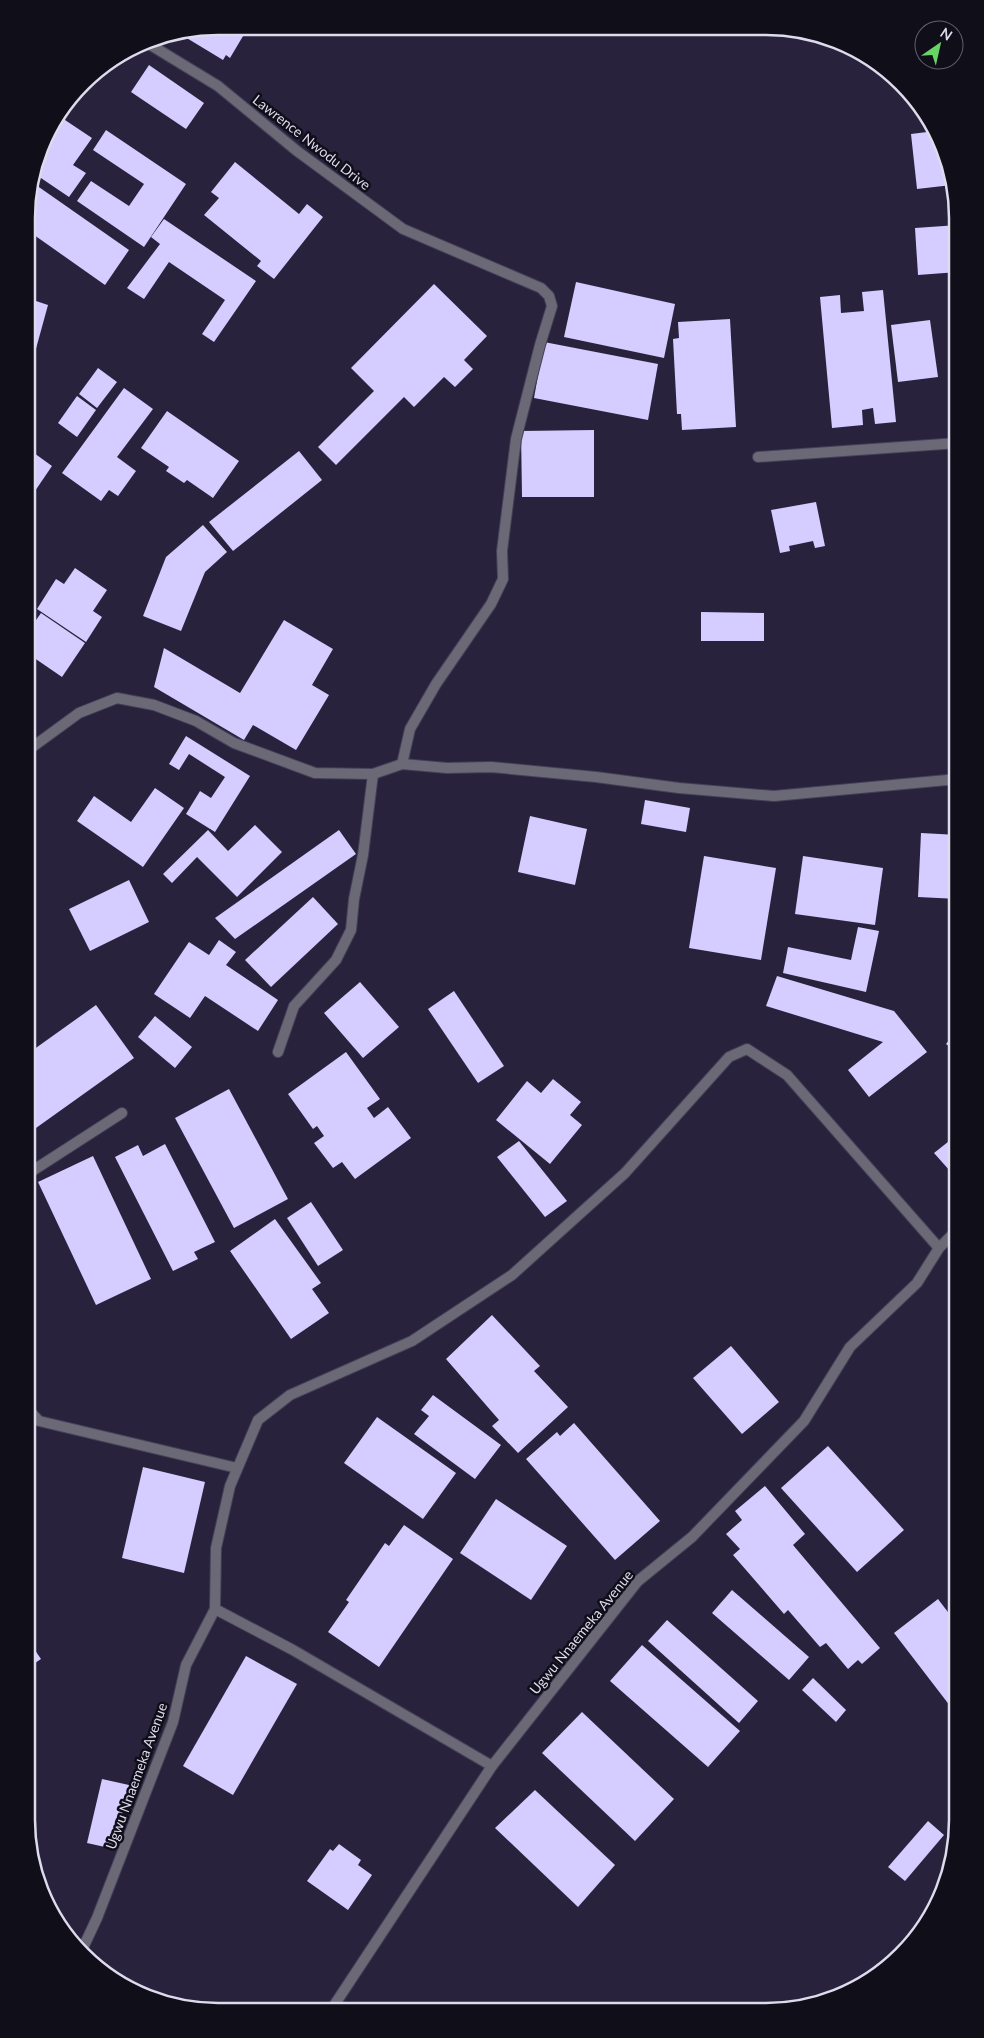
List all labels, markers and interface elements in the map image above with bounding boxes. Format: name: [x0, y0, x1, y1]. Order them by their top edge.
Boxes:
north arrow: [914, 20, 964, 70]
text: N: [937, 24, 956, 44]
street label: Lawrence Nwodu Drive: [250, 91, 374, 193]
street label: Ugwu Nnaemeka Avenue: [526, 1566, 636, 1698]
street label: Ugwu Nnaemeka Avenue: [102, 1700, 170, 1852]

